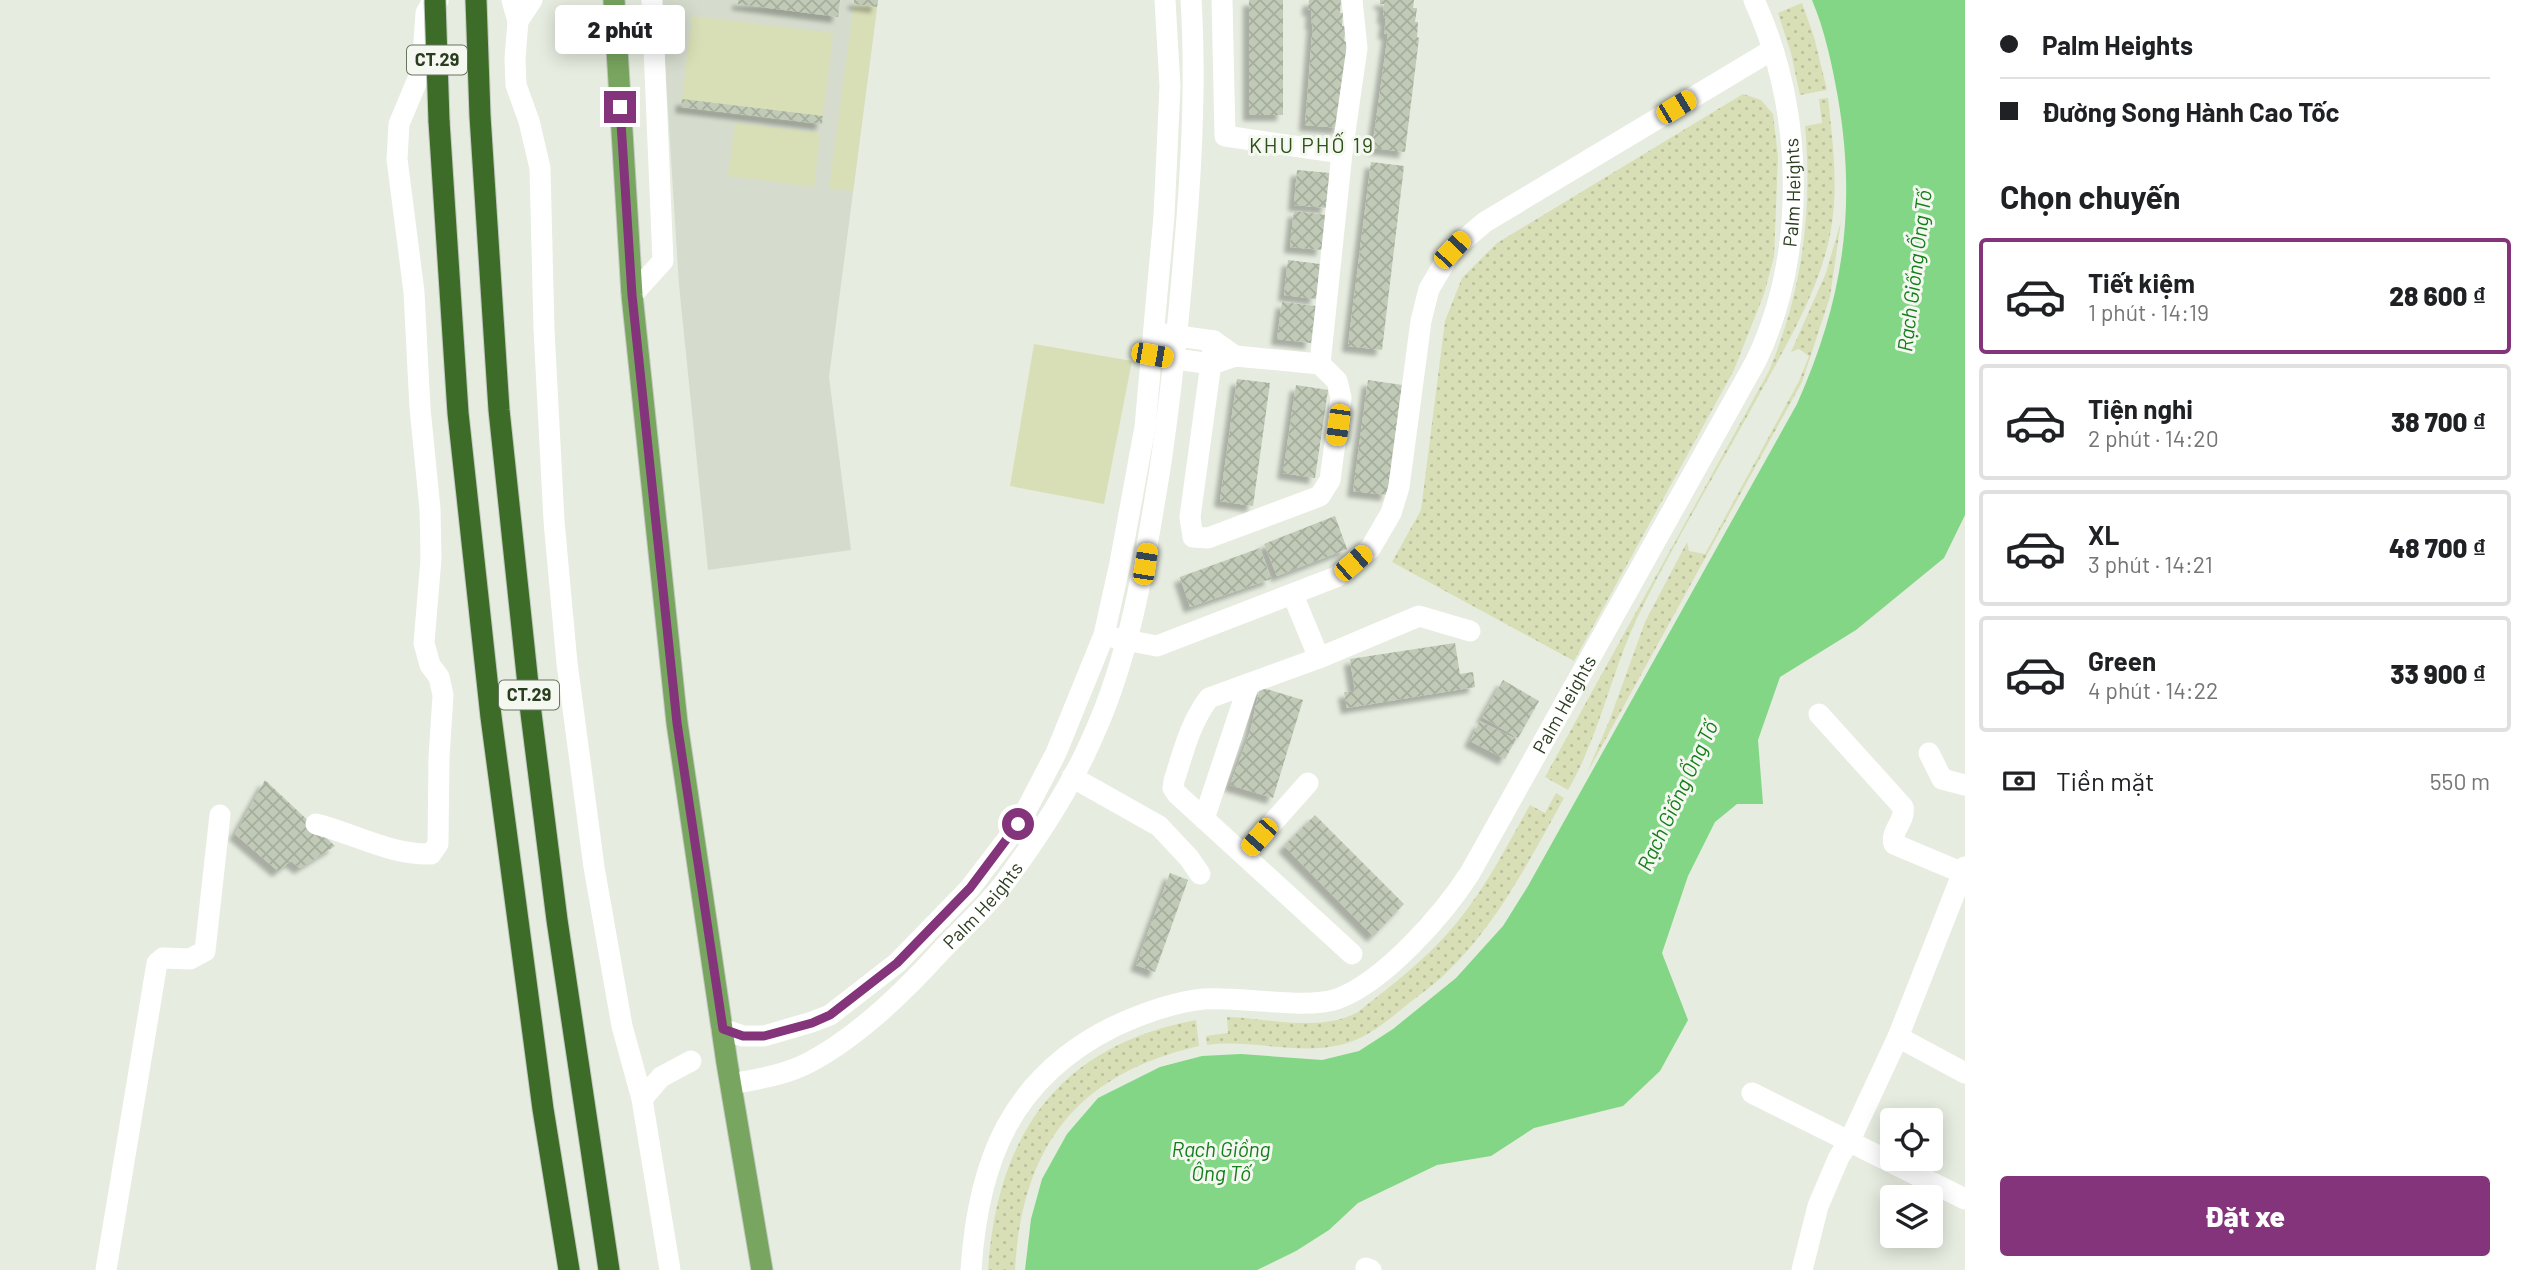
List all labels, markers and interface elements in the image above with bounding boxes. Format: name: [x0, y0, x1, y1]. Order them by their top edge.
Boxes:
callout: 2 phút: [555, 6, 685, 55]
text: 2 phút: [587, 15, 653, 43]
text: Palm Heights: [2042, 29, 2193, 60]
road number: CT.29: [407, 46, 467, 74]
car: [1653, 87, 1700, 127]
route end: [604, 91, 636, 123]
text: Đường Song Hành Cao Tốc: [2042, 96, 2340, 127]
district label: KHU PHỐ 19: [1249, 132, 1375, 157]
street label: Palm Heights: [1777, 137, 1804, 248]
text: Chọn chuyến: [2000, 177, 2180, 215]
water label: Rạch Giống Ống Tố: [1891, 187, 1936, 353]
car: [1430, 227, 1475, 273]
icon: car: [2004, 265, 2067, 328]
text: Tiết kiệm: [2088, 267, 2195, 298]
text: 28 600 ₫: [2389, 280, 2486, 311]
text: 1 phút · 14:19: [2088, 298, 2209, 326]
car: [1130, 341, 1175, 369]
icon: car: [2004, 391, 2067, 454]
text: Tiện nghi: [2088, 393, 2193, 424]
car: [1325, 403, 1352, 447]
text: 38 700 ₫: [2391, 406, 2486, 437]
text: 2 phút · 14:20: [2088, 424, 2219, 452]
icon: car: [2004, 517, 2067, 580]
text: XL: [2088, 519, 2119, 550]
text: 48 700 ₫: [2389, 532, 2486, 563]
car: [1331, 541, 1376, 585]
car: [1132, 542, 1159, 586]
text: 3 phút · 14:21: [2088, 550, 2213, 578]
icon: car: [2004, 643, 2067, 706]
text: Green: [2088, 645, 2156, 676]
street label: Palm Heights: [1527, 651, 1600, 757]
text: 33 900 ₫: [2390, 658, 2486, 689]
text: 4 phút · 14:22: [2088, 676, 2218, 704]
road number: CT.29: [499, 680, 559, 710]
water label: Rạch Giống Ống Tố: [1631, 715, 1723, 874]
icon: cash: [2000, 762, 2038, 800]
text: Tiền mặt: [2056, 765, 2154, 796]
text: 550 m: [2430, 767, 2490, 795]
route start: [1002, 808, 1034, 840]
car: [1238, 814, 1281, 860]
street label: Palm Heights: [938, 857, 1027, 953]
map controls: [1880, 1108, 1943, 1248]
button: locate: [1880, 1108, 1943, 1171]
water label: Rạch Giồng Ông Tố: [1172, 1136, 1271, 1185]
button: Đặt xe: [2000, 1176, 2490, 1256]
button: layers: [1880, 1185, 1943, 1248]

